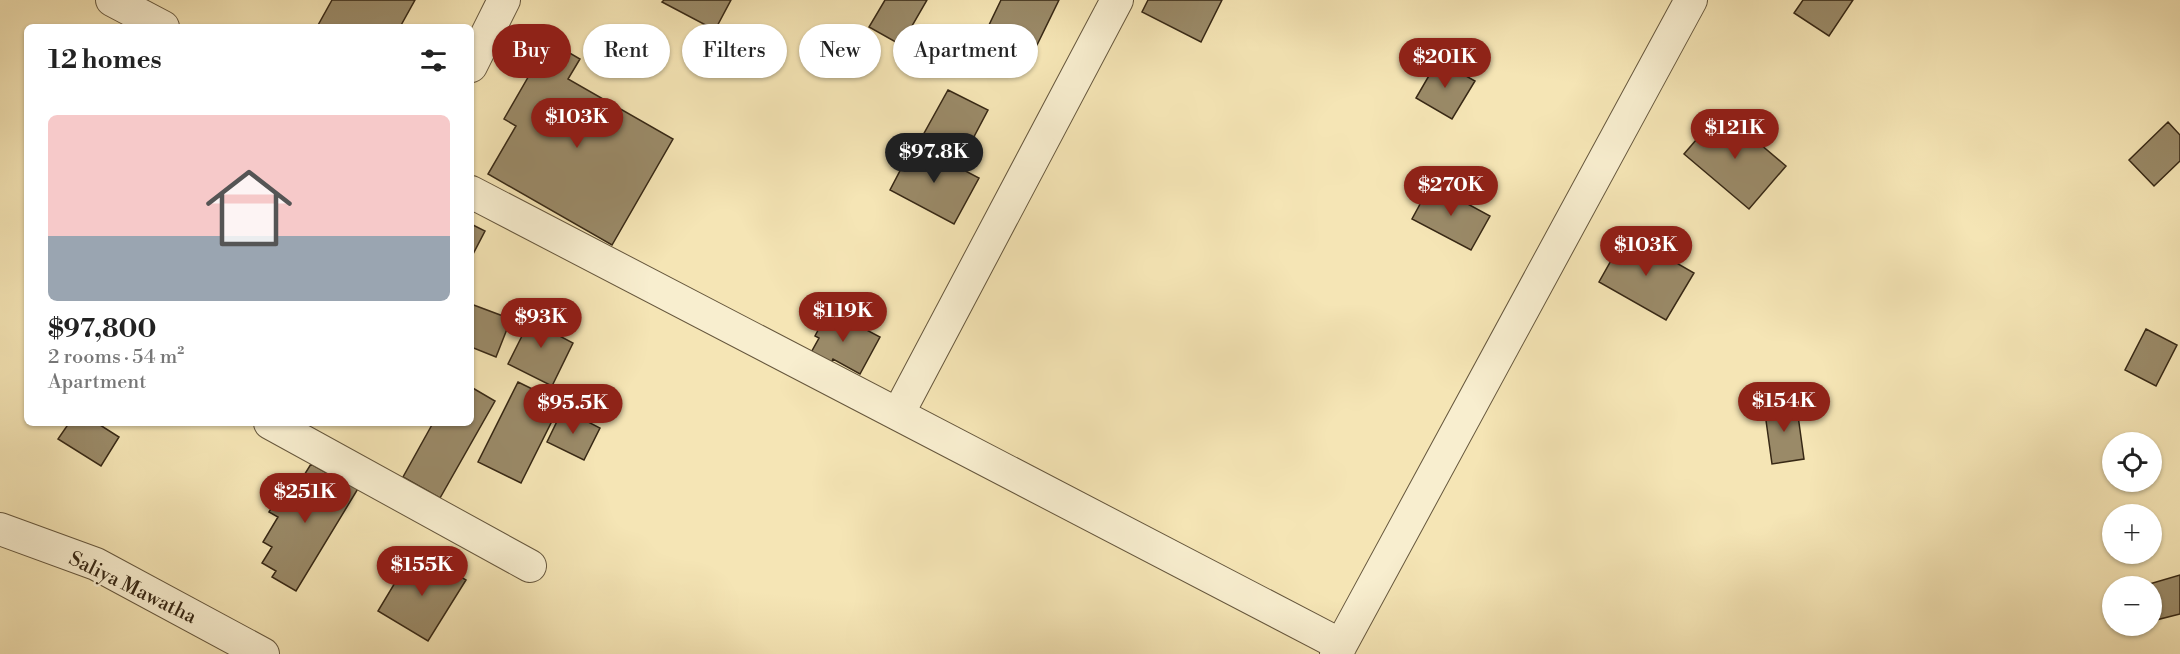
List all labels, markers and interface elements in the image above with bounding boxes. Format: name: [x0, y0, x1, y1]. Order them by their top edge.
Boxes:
chip: Buy: [492, 24, 571, 78]
chip: Rent: [583, 24, 670, 78]
chip: Filters: [682, 24, 787, 78]
chip: New: [799, 24, 881, 78]
chip: Apartment: [893, 24, 1038, 78]
pin: $201K: [1403, 38, 1487, 89]
text: 12 homes: [48, 44, 162, 76]
icon: filters: [417, 44, 450, 77]
text: $201K: [1413, 45, 1477, 70]
pin: $103K: [535, 98, 619, 149]
text: $103K: [545, 105, 609, 130]
pin: $121K: [1693, 109, 1777, 160]
text: $121K: [1705, 116, 1765, 141]
pin: $97.8K: [885, 133, 983, 184]
text: $97.8K: [899, 140, 969, 165]
icon: home: [195, 154, 303, 262]
pin: $270K: [1409, 166, 1493, 217]
text: $270K: [1418, 173, 1484, 198]
pin: $103K: [1604, 226, 1688, 277]
text: $103K: [1614, 233, 1678, 258]
pin: $119K: [801, 292, 885, 343]
pin: $93K: [505, 298, 577, 349]
text: $119K: [813, 299, 873, 324]
text: $93K: [515, 305, 567, 330]
text: $97,800: [48, 313, 156, 345]
text: 2 rooms · 54 m²: [48, 345, 184, 370]
text: Apartment: [48, 370, 146, 395]
pin: $154K: [1742, 382, 1826, 433]
pin: $95.5K: [524, 384, 622, 435]
text: $154K: [1752, 389, 1816, 414]
text: $95.5K: [538, 391, 608, 416]
map controls: [2102, 432, 2162, 636]
button: locate: [2102, 432, 2162, 492]
pin: $251K: [263, 473, 347, 524]
text: $251K: [274, 480, 336, 505]
button: +: [2102, 504, 2162, 564]
pin: $155K: [380, 546, 464, 597]
street label: Saliya Mawatha: [64, 547, 201, 630]
text: $155K: [391, 553, 453, 578]
button: −: [2102, 576, 2162, 636]

